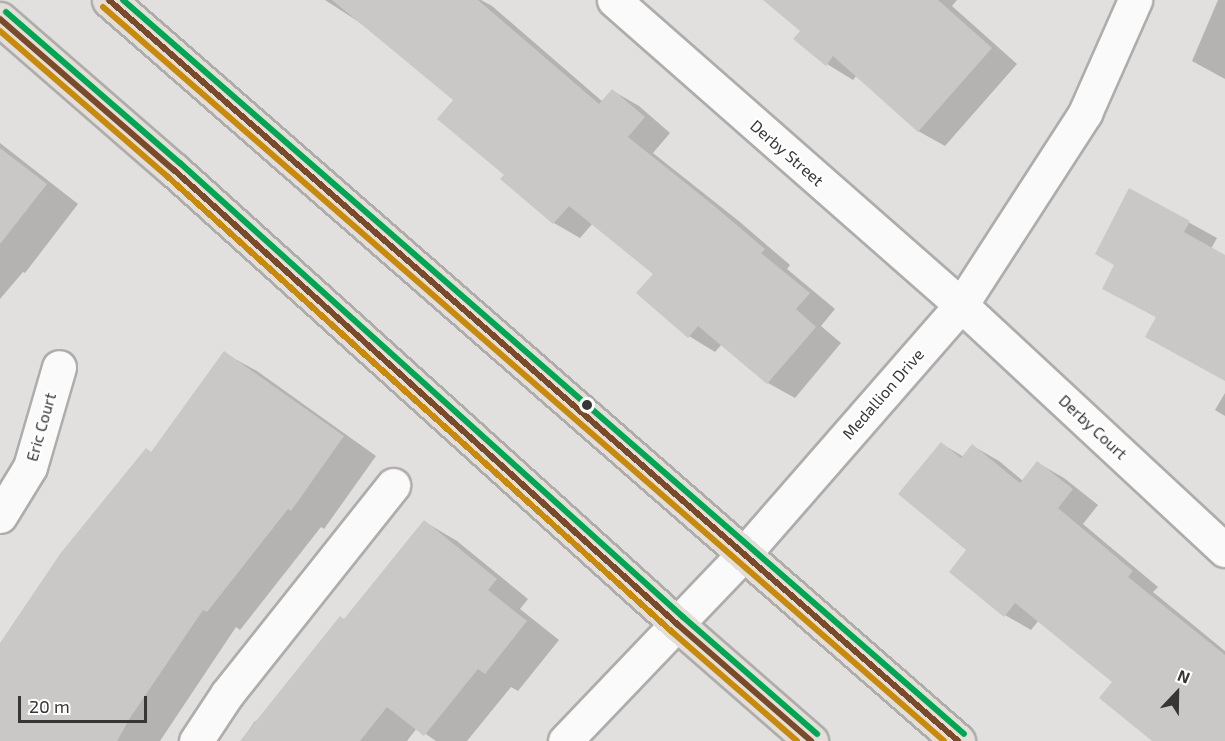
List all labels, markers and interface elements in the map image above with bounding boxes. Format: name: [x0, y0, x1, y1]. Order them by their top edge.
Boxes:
street label: Derby Street: [746, 116, 828, 190]
street label: Medallion Drive: [838, 345, 928, 443]
street label: Eric Court: [22, 390, 60, 464]
street label: Derby Court: [1055, 390, 1131, 464]
unlabelled marker: [581, 399, 593, 411]
north arrow: [1147, 663, 1207, 723]
text: N: [1175, 665, 1193, 687]
scale bar: [21, 684, 150, 722]
text: 20 m: [29, 695, 70, 717]

